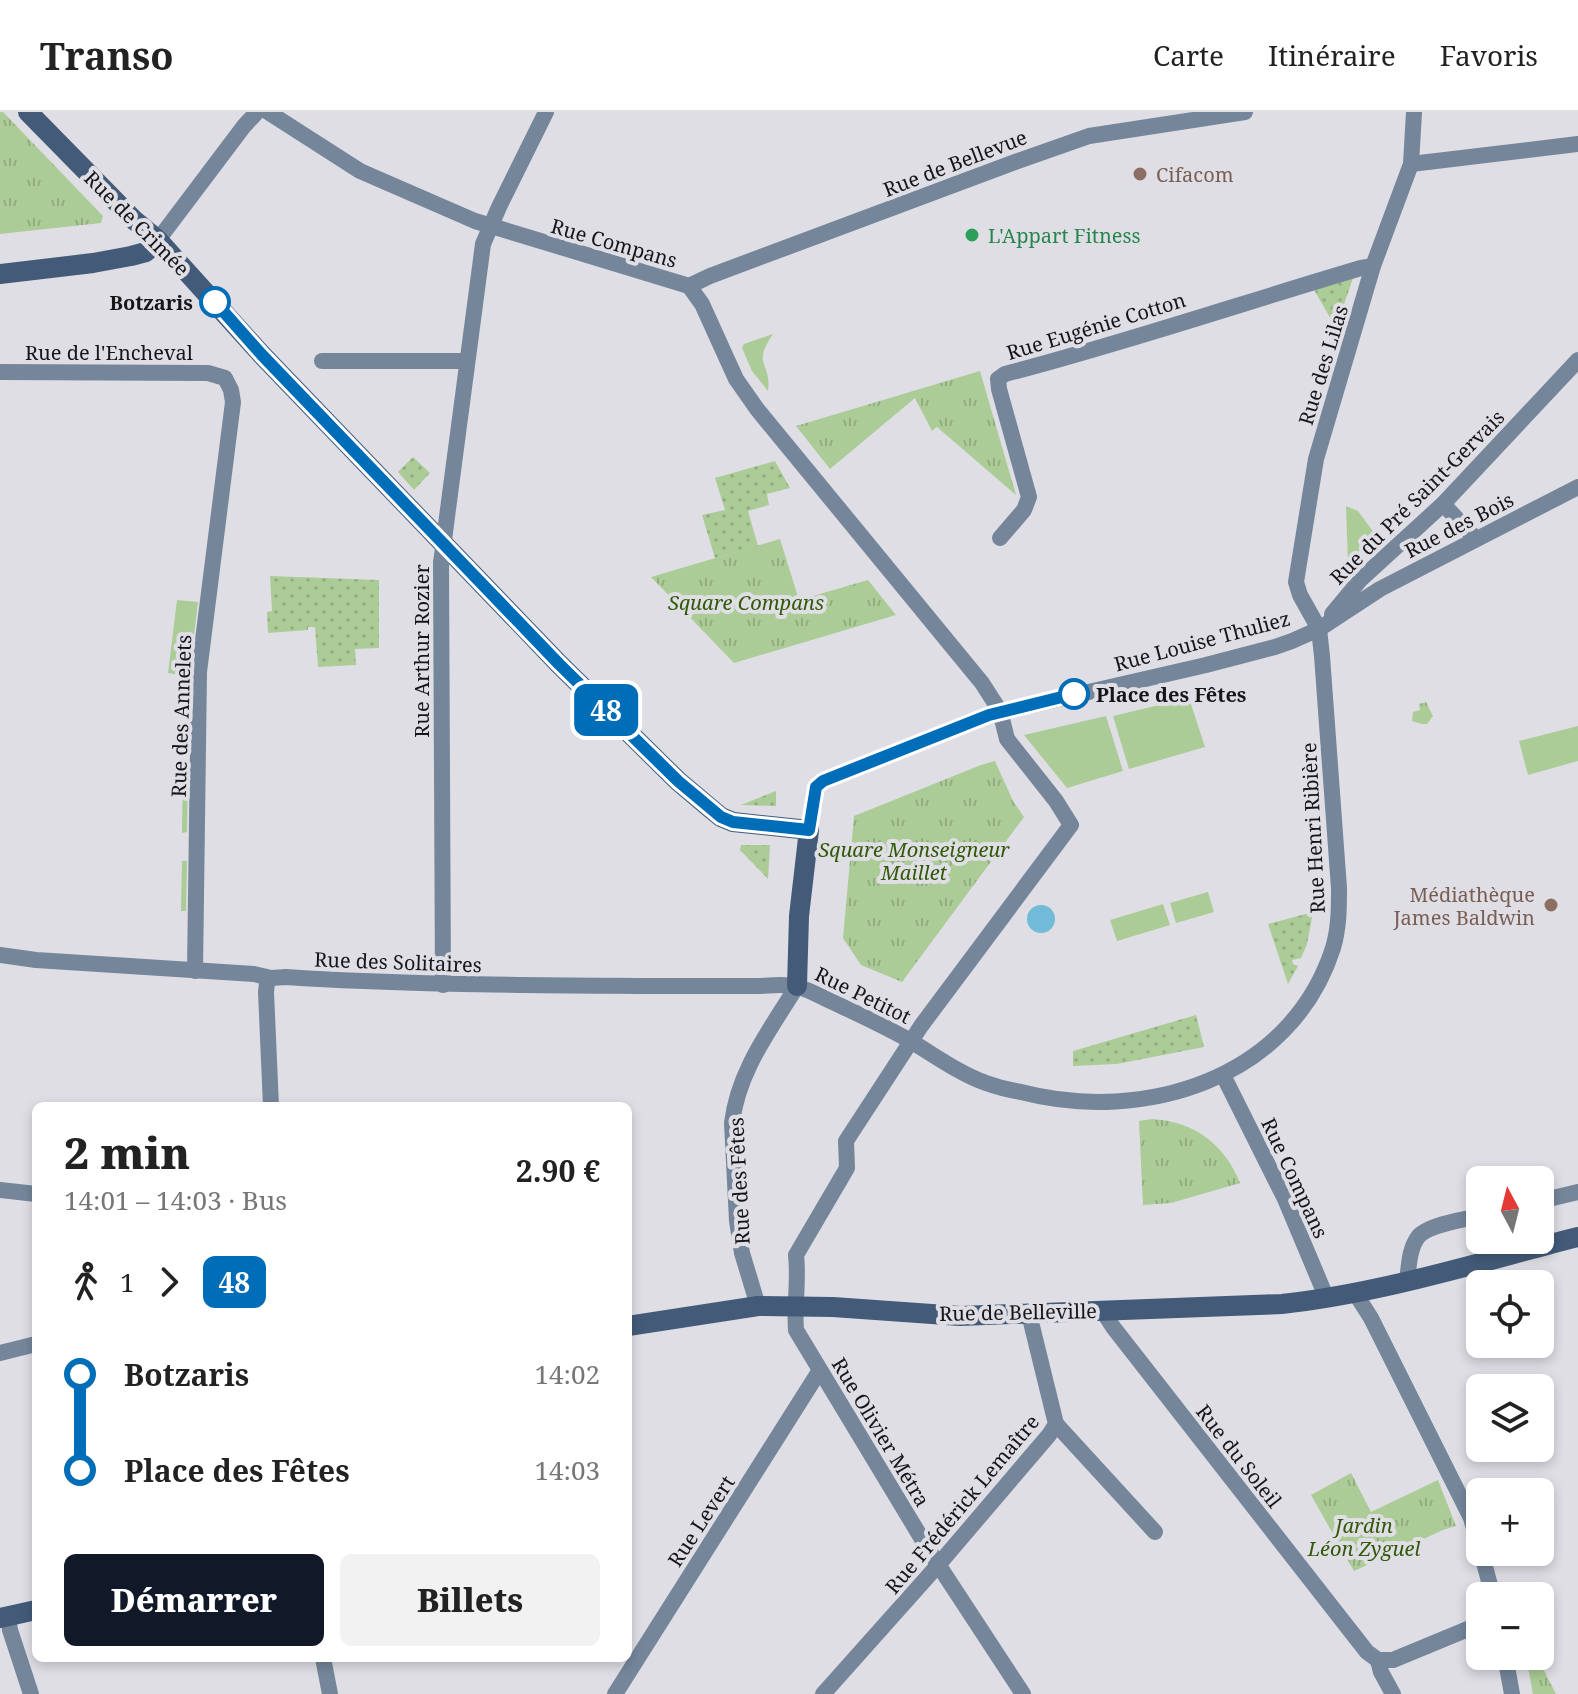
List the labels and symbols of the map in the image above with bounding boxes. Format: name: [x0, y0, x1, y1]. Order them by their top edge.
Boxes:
street label: Rue de Bellevue: [879, 123, 1031, 203]
place label: Cifacom: [1156, 161, 1234, 188]
street label: Rue de Crimée: [79, 165, 195, 281]
marker: Cifacom: [1131, 165, 1149, 183]
street label: Rue Compans: [548, 212, 680, 274]
place label: L'Appart Fitness: [988, 222, 1141, 249]
marker: L'Appart Fitness: [963, 226, 981, 244]
street label: Rue Eugénie Cotton: [1003, 286, 1189, 366]
marker: Botzaris: [200, 287, 230, 317]
place label: Botzaris: [109, 289, 193, 316]
street label: Rue des Lilas: [1292, 302, 1354, 428]
street label: Rue de l'Encheval: [25, 339, 193, 366]
street label: Rue du Pré Saint-Gervais: [1324, 404, 1510, 590]
street label: Rue des Bois: [1400, 486, 1518, 564]
street label: Rue Arthur Rozier: [408, 564, 435, 738]
park label: Square Compans: [668, 589, 824, 616]
street label: Rue Louise Thuliez: [1111, 605, 1293, 677]
street label: Rue des Annelets: [165, 634, 197, 798]
marker: Place des Fêtes: [1059, 679, 1089, 709]
place label: Place des Fêtes: [1096, 681, 1246, 708]
line badge: 48: [570, 684, 642, 736]
street label: Rue Henri Ribière: [1295, 742, 1331, 914]
park label: Square Monseigneur Maillet: [818, 836, 1010, 886]
place label: Médiathèque James Baldwin: [1392, 881, 1535, 931]
marker: Médiathèque James Baldwin: [1542, 896, 1560, 914]
street label: Rue des Solitaires: [314, 946, 482, 978]
street label: Rue Petitot: [811, 960, 915, 1030]
street label: Rue Compans: [1255, 1113, 1335, 1243]
street label: Rue des Fêtes: [722, 1117, 756, 1245]
north arrow: [1466, 1166, 1554, 1254]
street label: Rue de Belleville: [939, 1297, 1097, 1327]
street label: Rue Olivier Métra: [826, 1353, 936, 1511]
street label: Rue du Soleil: [1190, 1399, 1288, 1513]
street label: Rue Frédérick Lemaître: [879, 1409, 1045, 1599]
street label: Rue Levert: [661, 1470, 741, 1572]
park label: Jardin Léon Zyguel: [1307, 1512, 1420, 1562]

